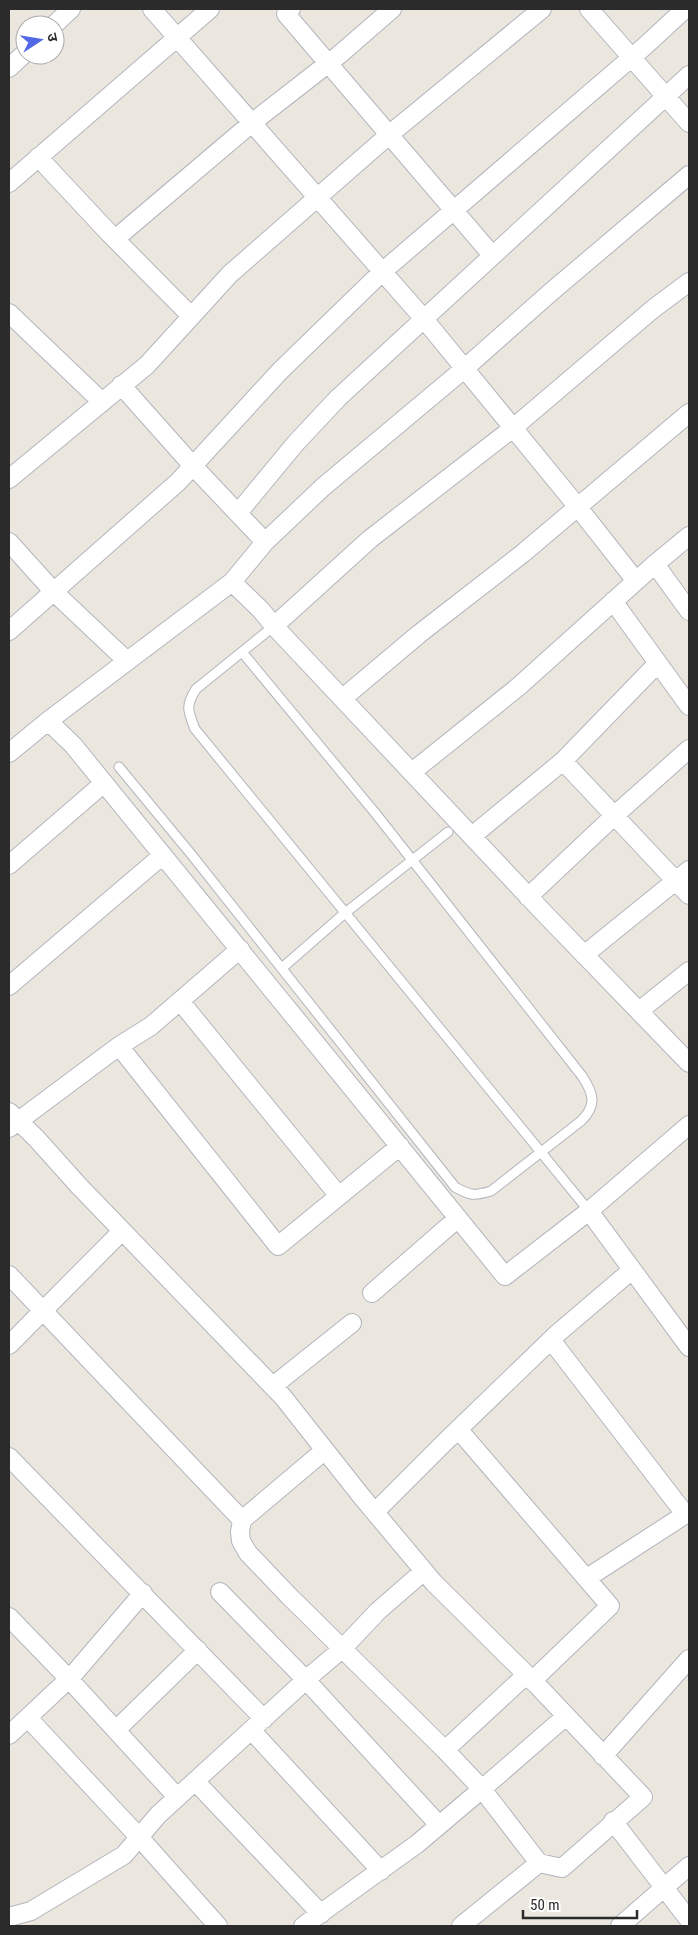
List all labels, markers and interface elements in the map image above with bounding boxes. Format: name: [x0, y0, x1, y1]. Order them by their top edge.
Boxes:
north arrow: [15, 15, 65, 65]
text: उ: [44, 32, 62, 44]
scale bar: [523, 1888, 637, 1920]
text: 50 m: [530, 1896, 560, 1914]

